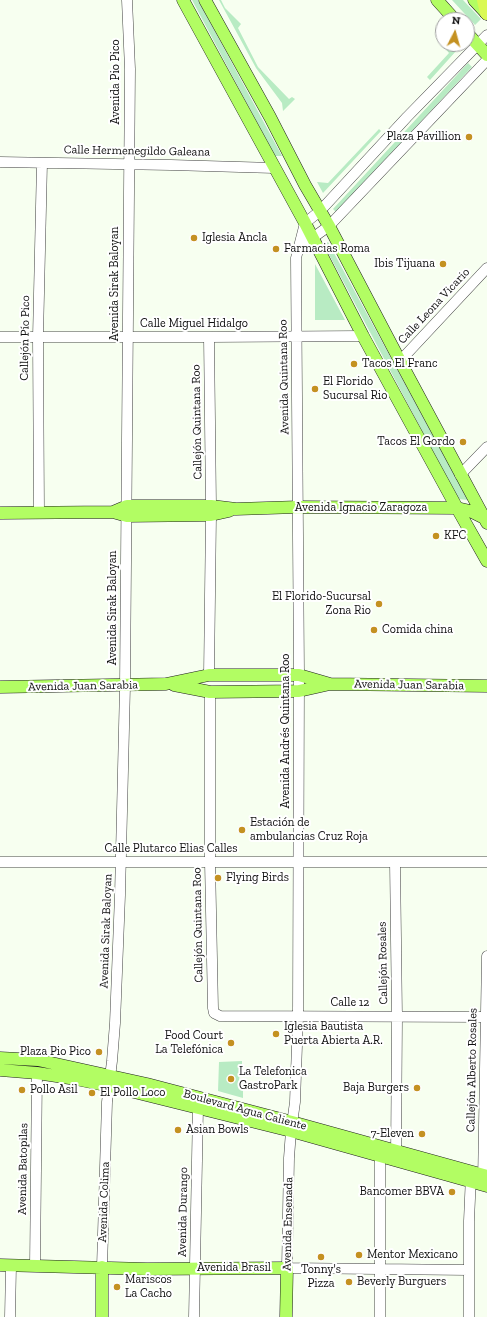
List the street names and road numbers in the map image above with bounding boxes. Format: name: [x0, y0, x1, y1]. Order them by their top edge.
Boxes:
street label: Avenida Pio Pico: [109, 39, 123, 125]
street label: Calle Hermenegildo Galeana: [64, 143, 210, 159]
street label: Avenida Sirak Baloyan: [108, 227, 122, 341]
street label: Calle Leona Vicario: [395, 265, 473, 347]
street label: Callejón Pío Pico: [17, 295, 33, 381]
street label: Calle Miguel Hidalgo: [140, 317, 248, 331]
street label: Avenida Quintana Roo: [276, 319, 292, 435]
street label: Callejón Quintana Roo: [189, 364, 205, 480]
street label: Avenida Ignacio Zaragoza: [295, 501, 427, 515]
street label: Avenida Sirak Baloyan: [106, 551, 120, 665]
street label: Avenida Andrés Quintana Roo: [279, 653, 293, 809]
street label: Avenida Juan Sarabia: [354, 677, 464, 693]
street label: Avenida Juan Sarabia: [28, 678, 138, 694]
street label: Calle Plutarco Elias Calles: [104, 842, 238, 856]
street label: Callejón Quintana Roo: [190, 867, 206, 983]
street label: Avenida Sirak Baloyan: [97, 873, 115, 989]
street label: Callejón Rosales: [375, 921, 391, 1005]
street label: Calle 12: [330, 996, 370, 1010]
street label: Callejón Alberto Rosales: [464, 1008, 480, 1132]
street label: Boulevard Agua Caliente: [182, 1087, 308, 1133]
street label: Avenida Batopilas: [15, 1123, 31, 1215]
street label: Avenida Colima: [95, 1161, 113, 1243]
street label: Avenida Durango: [175, 1167, 191, 1257]
street label: Avenida Ensenada: [280, 1177, 296, 1271]
street label: Avenida Brasil: [197, 1261, 271, 1275]

